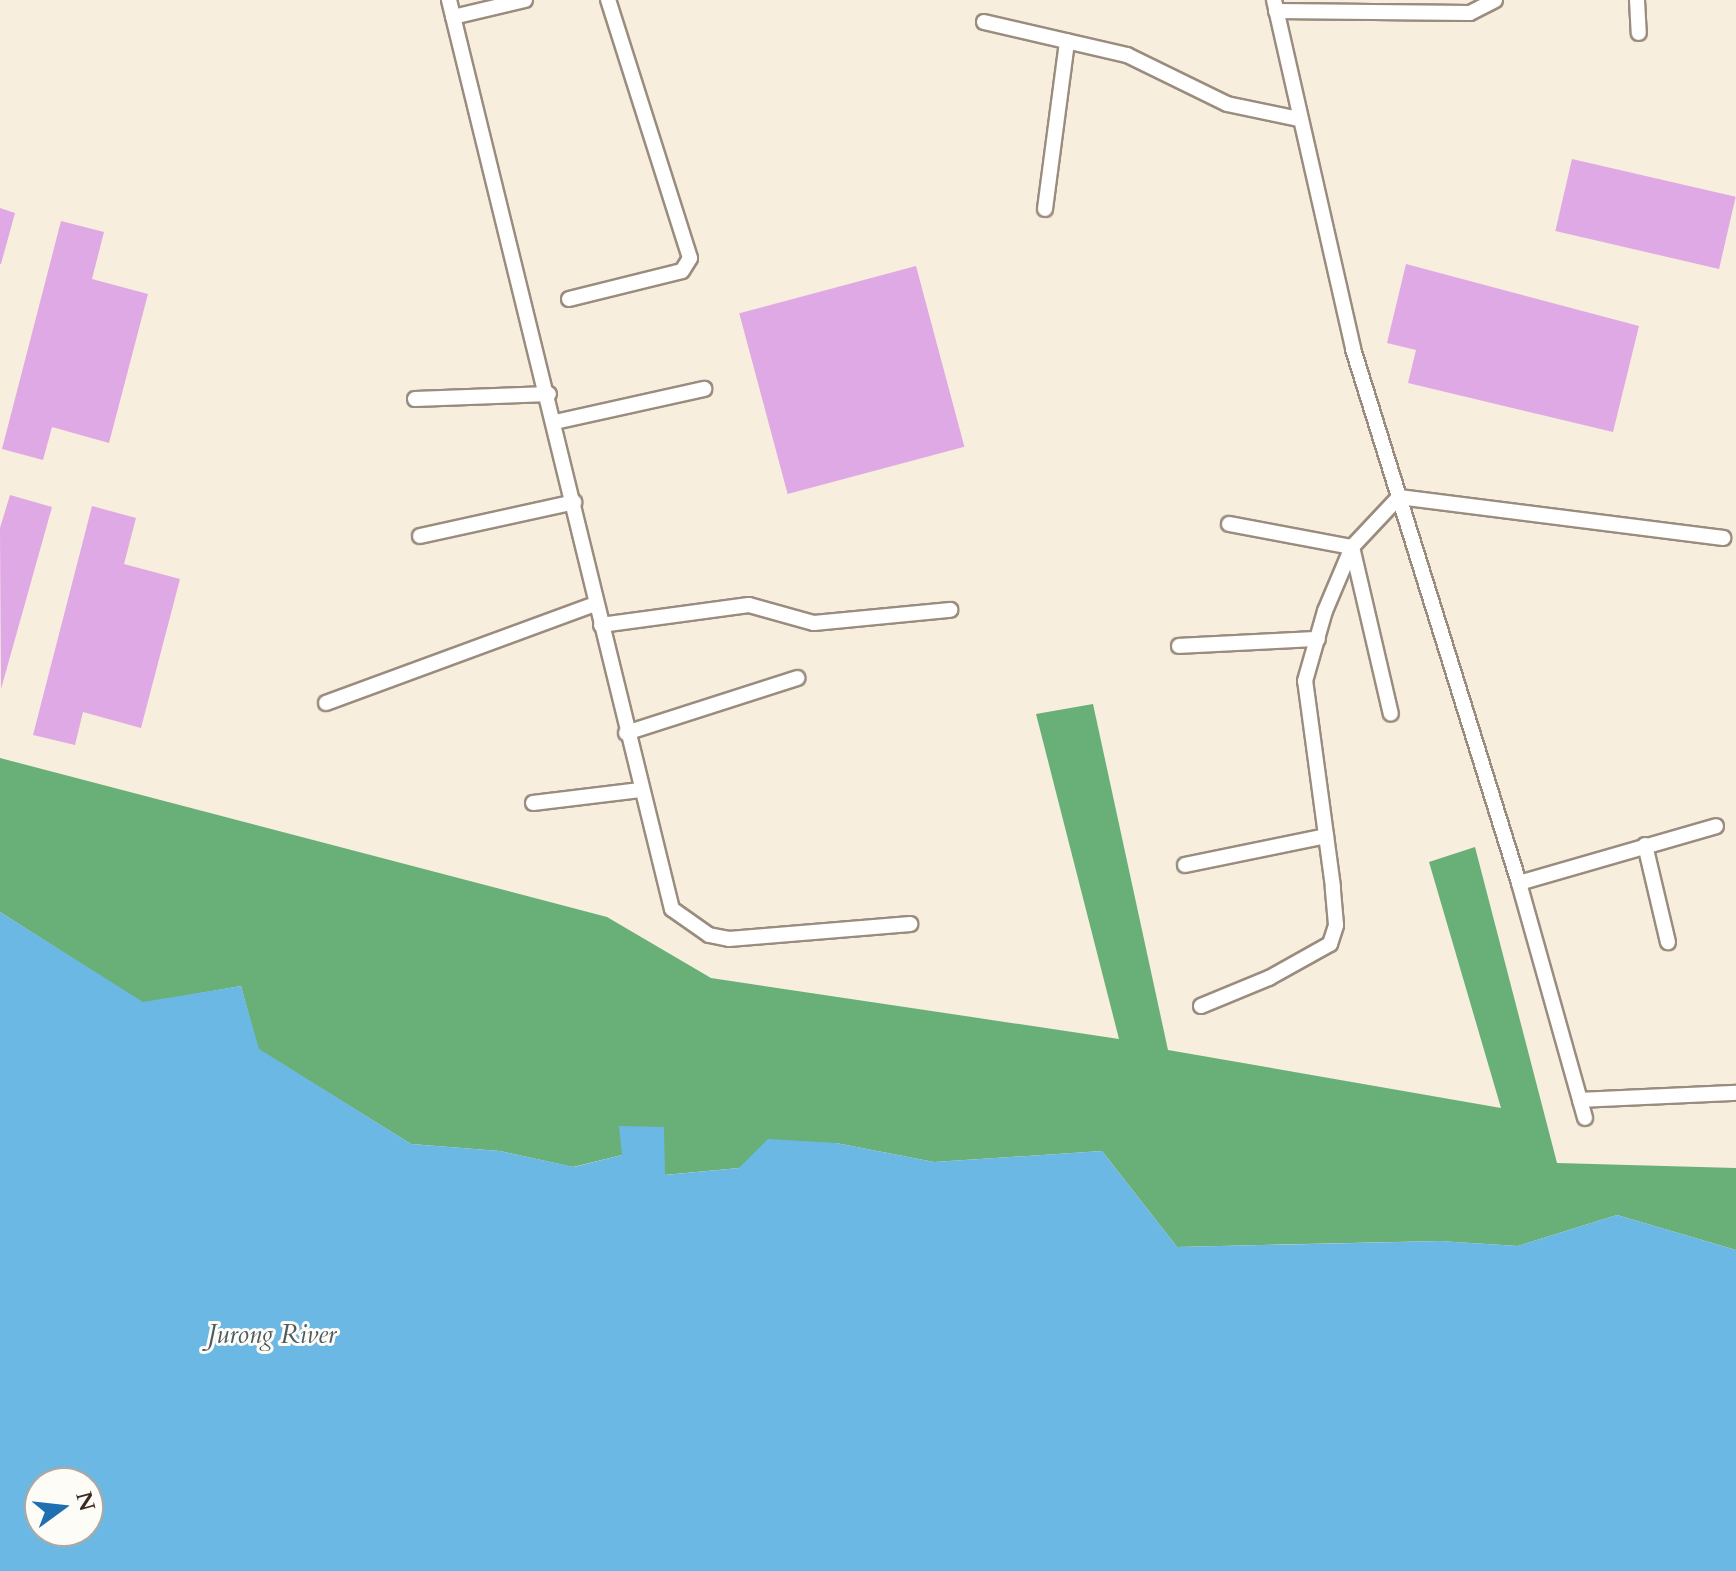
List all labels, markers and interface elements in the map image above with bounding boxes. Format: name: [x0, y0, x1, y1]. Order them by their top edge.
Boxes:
water label: Jurong River: [207, 1319, 337, 1351]
north arrow: [24, 1467, 104, 1547]
text: N: [68, 1488, 102, 1514]

